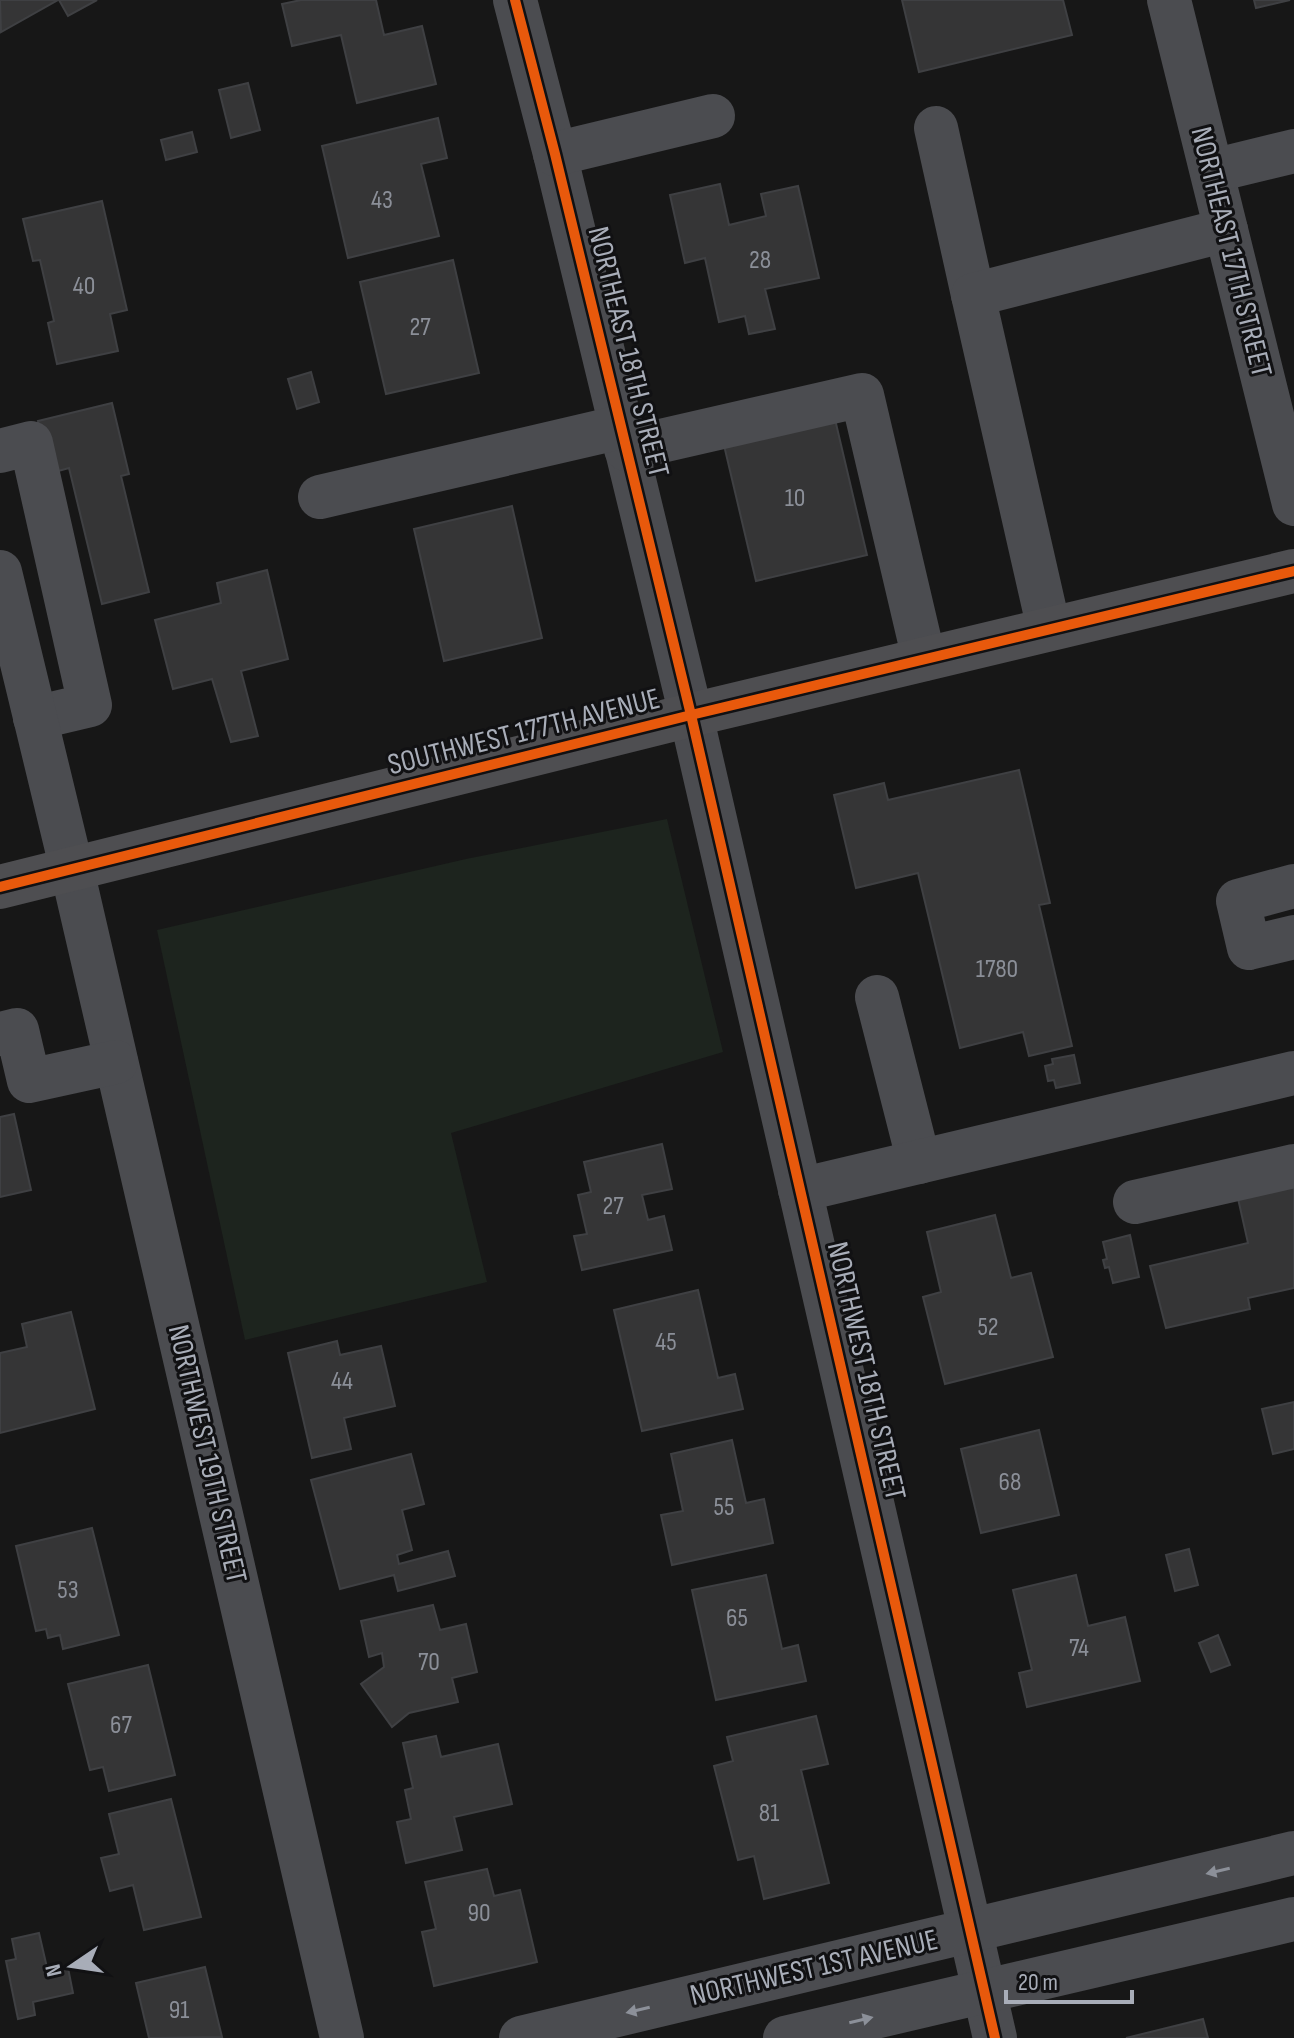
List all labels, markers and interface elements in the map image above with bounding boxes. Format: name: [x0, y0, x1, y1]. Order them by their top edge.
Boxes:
street label: NORTHEAST 17TH STREET: [1183, 123, 1279, 381]
house number: 43: [371, 185, 393, 216]
street label: NORTHEAST 18TH STREET: [579, 223, 677, 481]
house number: 28: [749, 245, 771, 276]
house number: 40: [73, 271, 95, 302]
house number: 27: [409, 312, 431, 343]
house number: 10: [785, 483, 805, 514]
street label: SOUTHWEST 177TH AVENUE: [384, 681, 664, 783]
house number: 1780: [976, 954, 1018, 985]
house number: 27: [602, 1191, 624, 1222]
street label: NORTHWEST 18TH STREET: [819, 1238, 913, 1504]
house number: 52: [977, 1312, 999, 1343]
street label: NORTHWEST 19TH STREET: [160, 1321, 254, 1587]
house number: 45: [655, 1327, 677, 1358]
house number: 44: [331, 1366, 353, 1397]
house number: 68: [999, 1467, 1021, 1498]
house number: 55: [714, 1492, 734, 1523]
house number: 53: [57, 1575, 79, 1606]
house number: 65: [726, 1603, 748, 1634]
house number: 74: [1069, 1633, 1089, 1664]
house number: 70: [418, 1647, 440, 1678]
house number: 67: [110, 1710, 132, 1741]
house number: 81: [759, 1798, 779, 1829]
one-way arrow: [1206, 1866, 1231, 1878]
house number: 90: [467, 1898, 491, 1929]
street label: NORTHWEST 1ST AVENUE: [687, 1922, 941, 2014]
north arrow: [32, 1926, 112, 2006]
scale bar: [1006, 1954, 1132, 2004]
text: N: [39, 1961, 68, 1979]
text: 20 m: [1018, 1968, 1058, 1997]
house number: 91: [169, 1995, 189, 2026]
one-way arrow: [626, 2004, 651, 2017]
one-way arrow: [849, 2013, 874, 2026]

